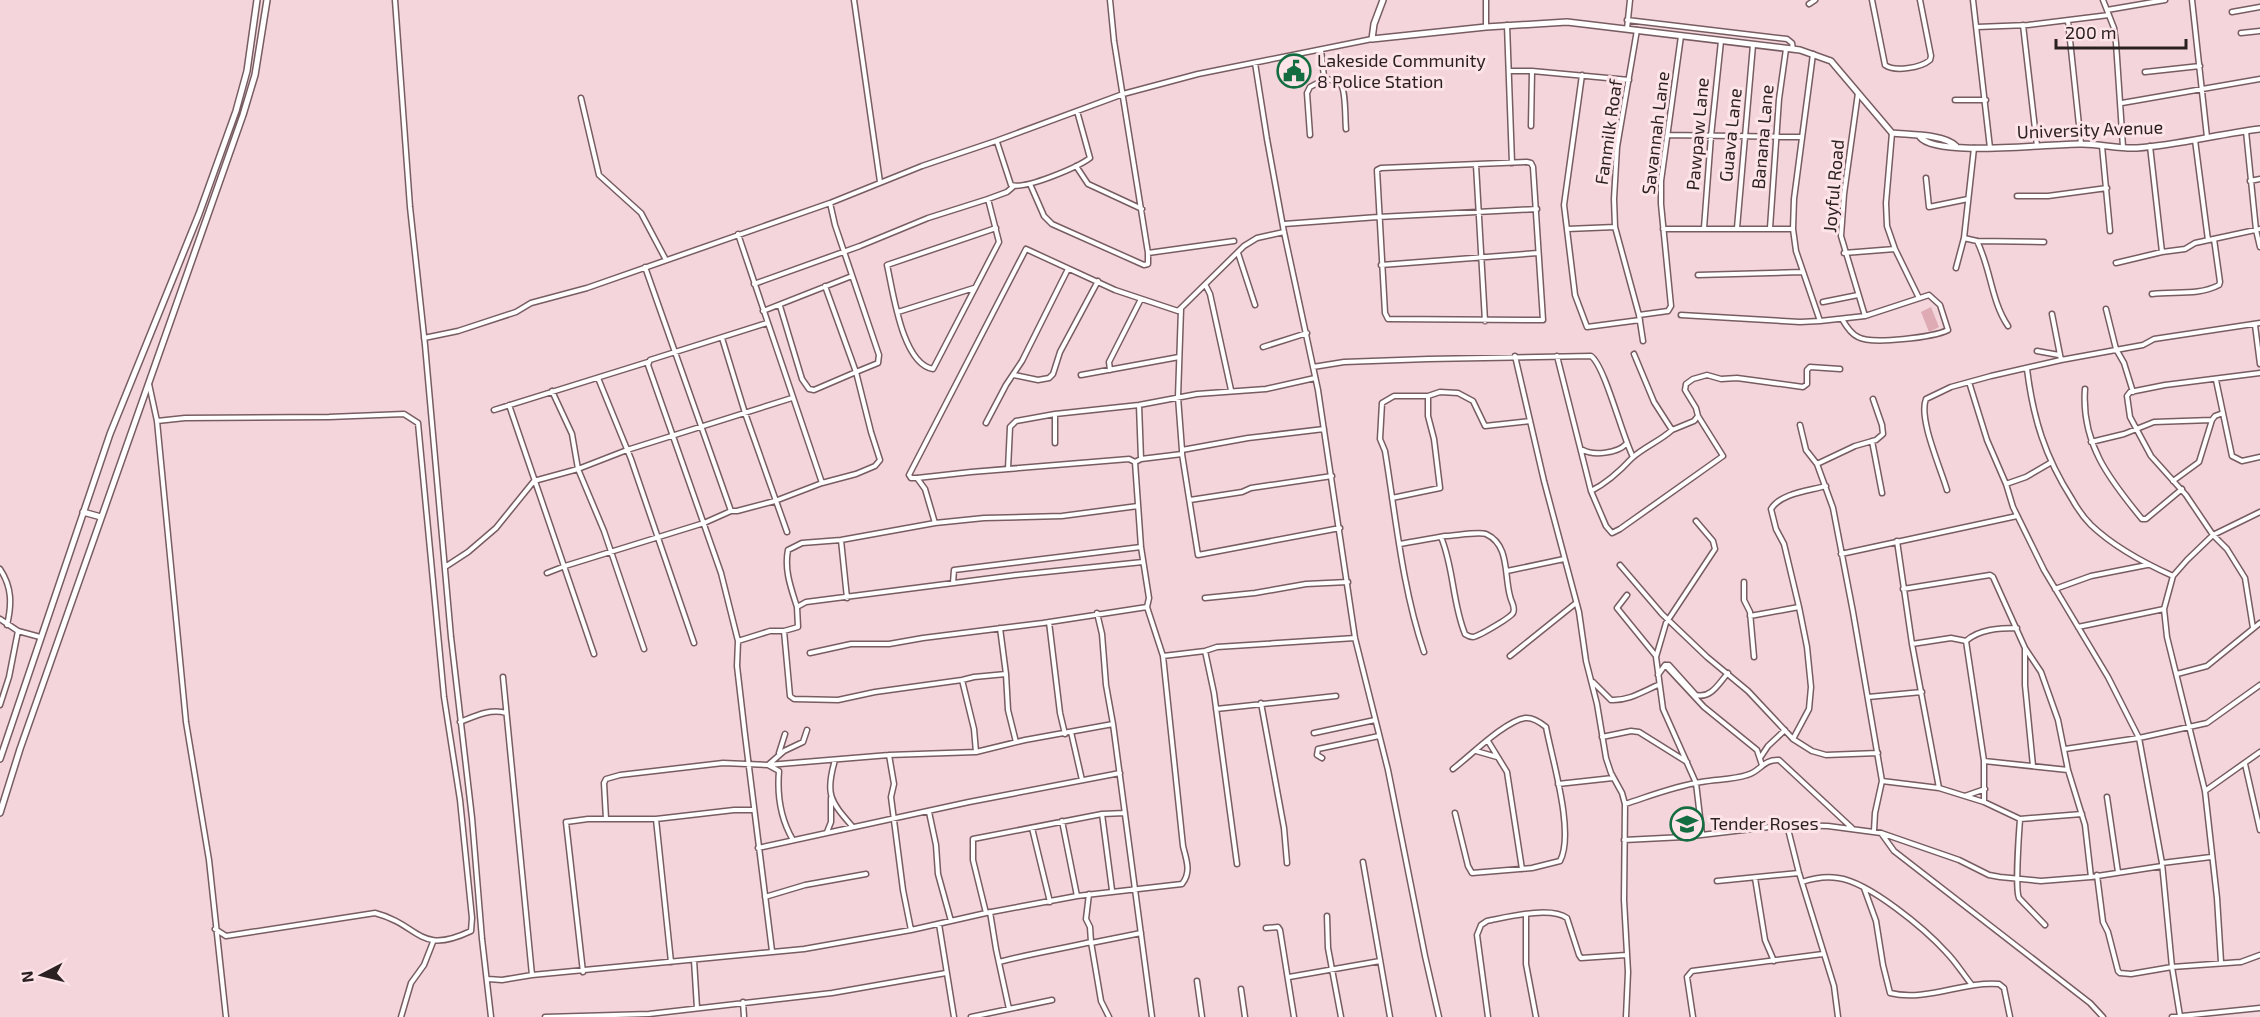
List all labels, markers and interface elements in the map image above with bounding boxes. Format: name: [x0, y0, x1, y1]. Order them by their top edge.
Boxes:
scale bar: [2056, 12, 2186, 50]
text: 200 m: [2065, 21, 2117, 43]
place label: Lakeside Community 8 Police Station: [1317, 49, 1486, 92]
public building icon: Lakeside Community 8 Police Station: [1276, 53, 1312, 89]
street label: Savannah Lane: [1637, 70, 1673, 196]
street label: Fanmilk Roaf: [1590, 77, 1626, 186]
street label: Pawpaw Lane: [1681, 77, 1713, 191]
street label: Banana Lane: [1746, 84, 1778, 190]
street label: Guava Lane: [1714, 87, 1746, 183]
street label: University Avenue: [2016, 115, 2164, 143]
street label: Joyful Road: [1818, 139, 1848, 233]
school or university icon: Tender Roses: [1669, 806, 1705, 842]
place label: Tender Roses: [1710, 812, 1819, 834]
north arrow: [12, 945, 72, 1005]
text: N: [16, 970, 37, 984]

